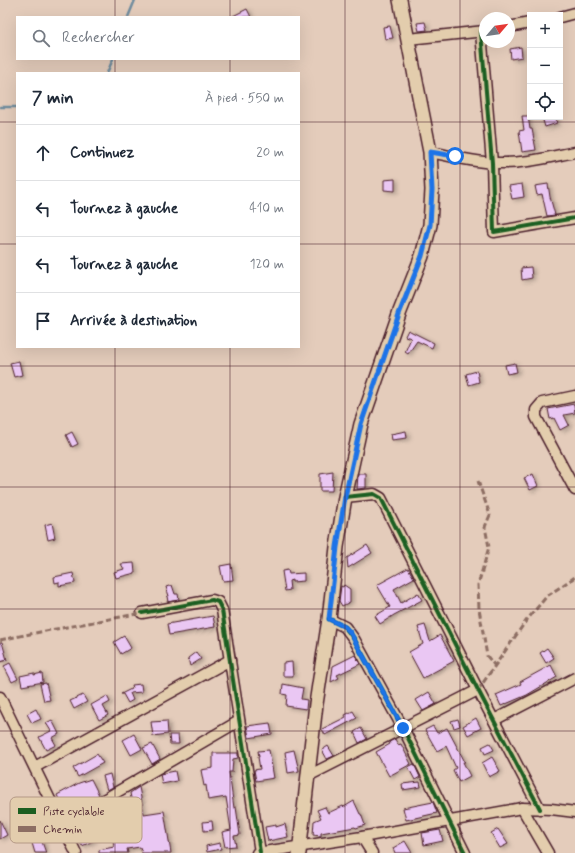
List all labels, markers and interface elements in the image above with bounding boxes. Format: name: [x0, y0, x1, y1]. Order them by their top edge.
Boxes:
north arrow: [479, 12, 515, 48]
map controls: [527, 12, 563, 120]
button: +: [527, 12, 563, 48]
search box: [16, 16, 300, 60]
icon: search: [30, 27, 52, 49]
text: Rechercher: [62, 28, 135, 48]
button: −: [527, 48, 563, 84]
button: locate: [527, 84, 563, 120]
text: 7 min: [32, 87, 74, 109]
text: À pied · 550 m: [205, 90, 284, 107]
icon: ahead: [32, 142, 54, 164]
text: Continuez: [70, 143, 134, 163]
text: 20 m: [256, 144, 284, 161]
route start: [446, 147, 464, 165]
icon: left: [32, 198, 54, 220]
text: Tournez à gauche: [70, 199, 178, 219]
text: 410 m: [249, 200, 284, 217]
icon: left: [32, 254, 54, 276]
text: Tournez à gauche: [70, 255, 178, 275]
text: 120 m: [250, 256, 284, 273]
icon: arrive: [32, 310, 54, 332]
text: Arrivée à destination: [70, 311, 197, 331]
route end: [394, 719, 412, 737]
legend: [10, 797, 142, 843]
text: Piste cyclable: [43, 805, 104, 819]
text: Chemin: [43, 823, 82, 837]

